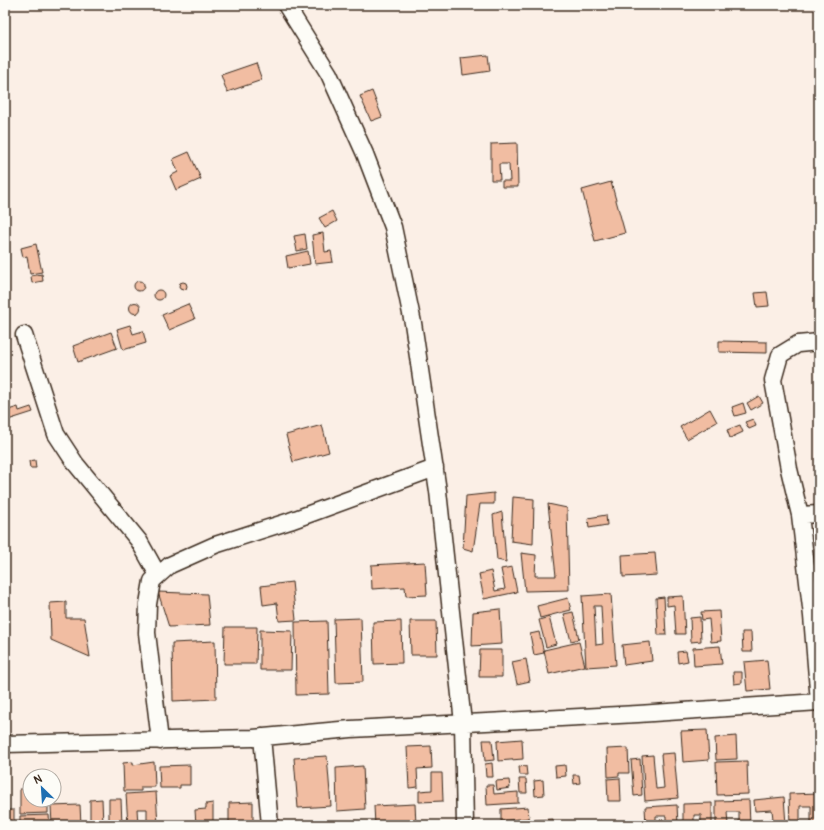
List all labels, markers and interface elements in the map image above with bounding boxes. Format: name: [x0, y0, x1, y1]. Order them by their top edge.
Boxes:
north arrow: [22, 768, 62, 808]
text: N: [32, 772, 45, 787]

